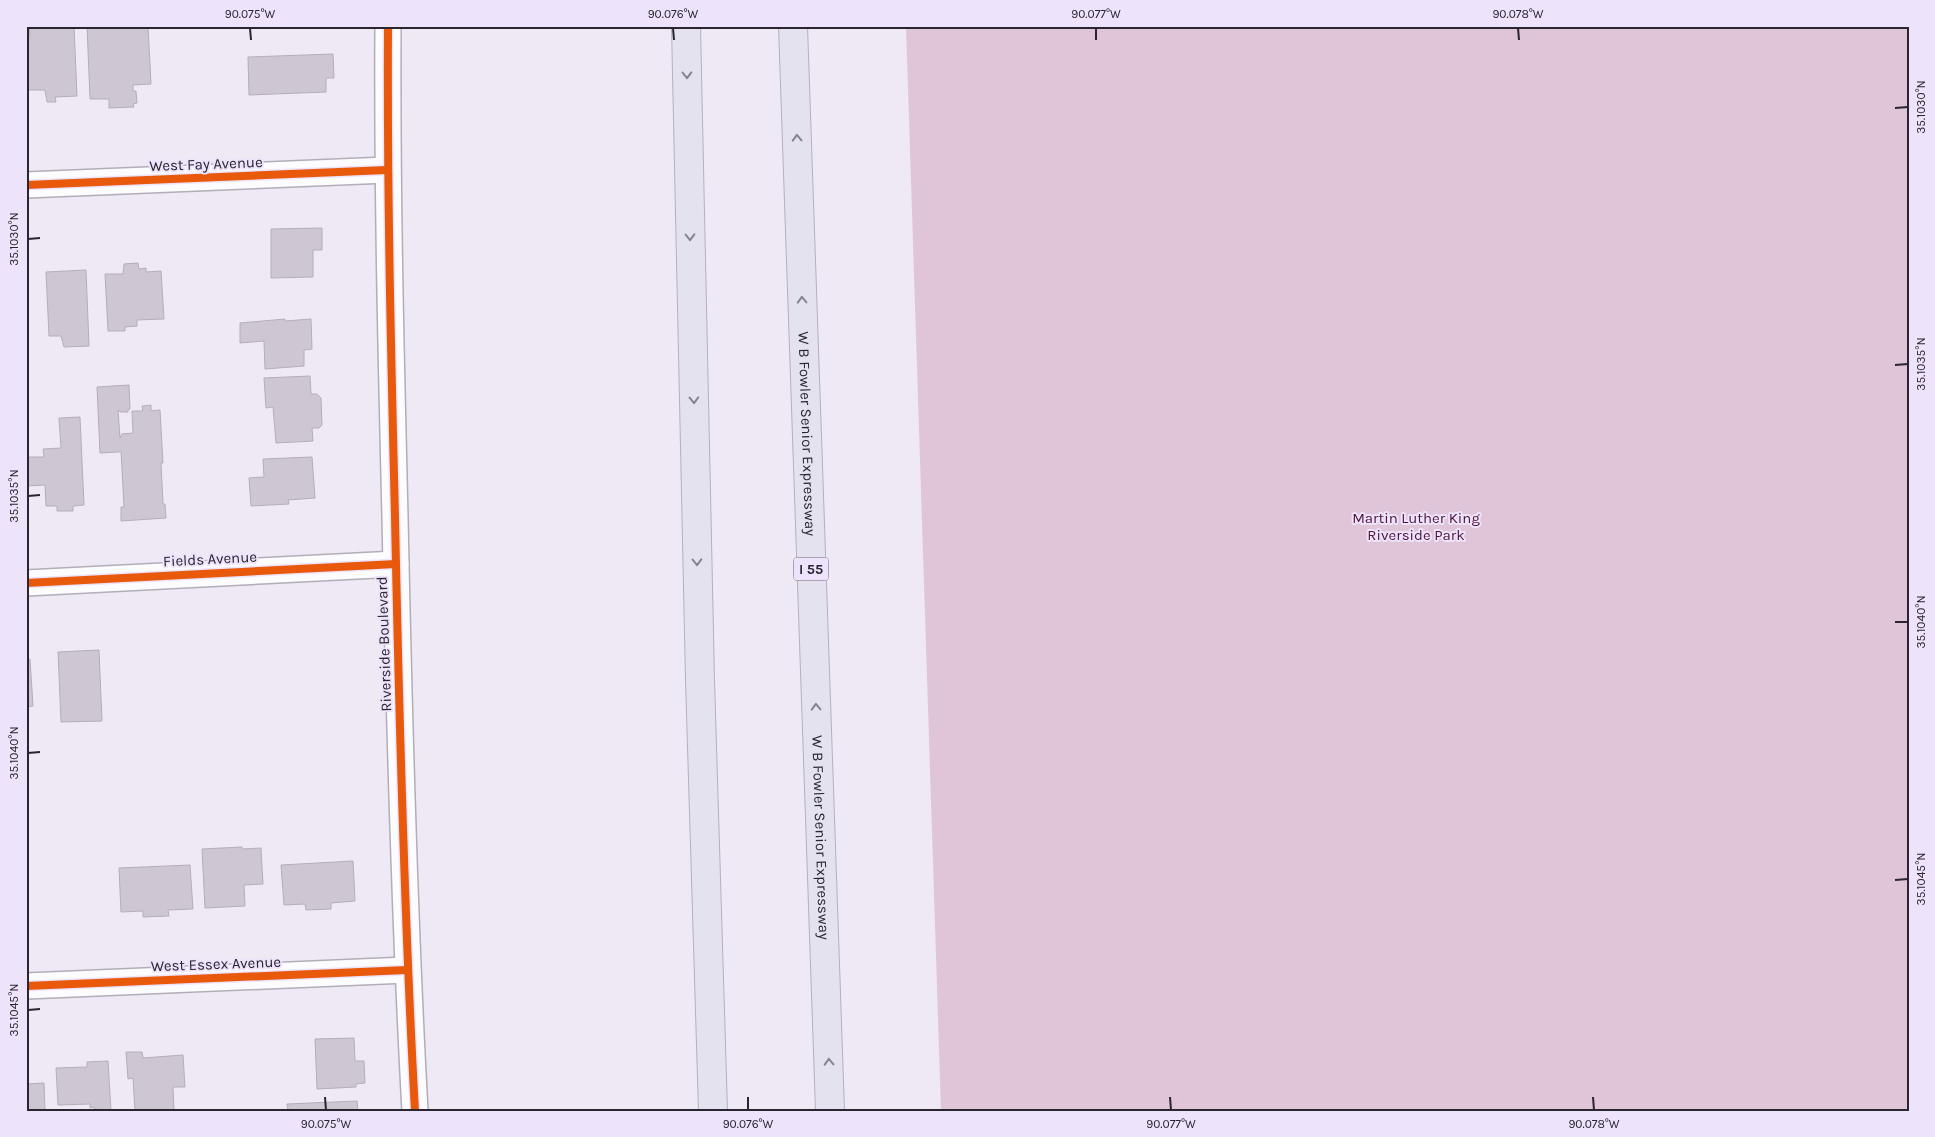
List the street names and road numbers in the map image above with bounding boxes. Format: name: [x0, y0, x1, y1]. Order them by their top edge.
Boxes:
street label: West Fay Avenue: [149, 153, 263, 175]
street label: W B Fowler Senior Expressway: [794, 331, 819, 536]
street label: Fields Avenue: [163, 548, 257, 570]
road number: I 55: [794, 558, 828, 580]
street label: Riverside Boulevard: [373, 576, 395, 712]
street label: W B Fowler Senior Expressway: [808, 735, 833, 940]
street label: West Essex Avenue: [151, 953, 281, 975]

